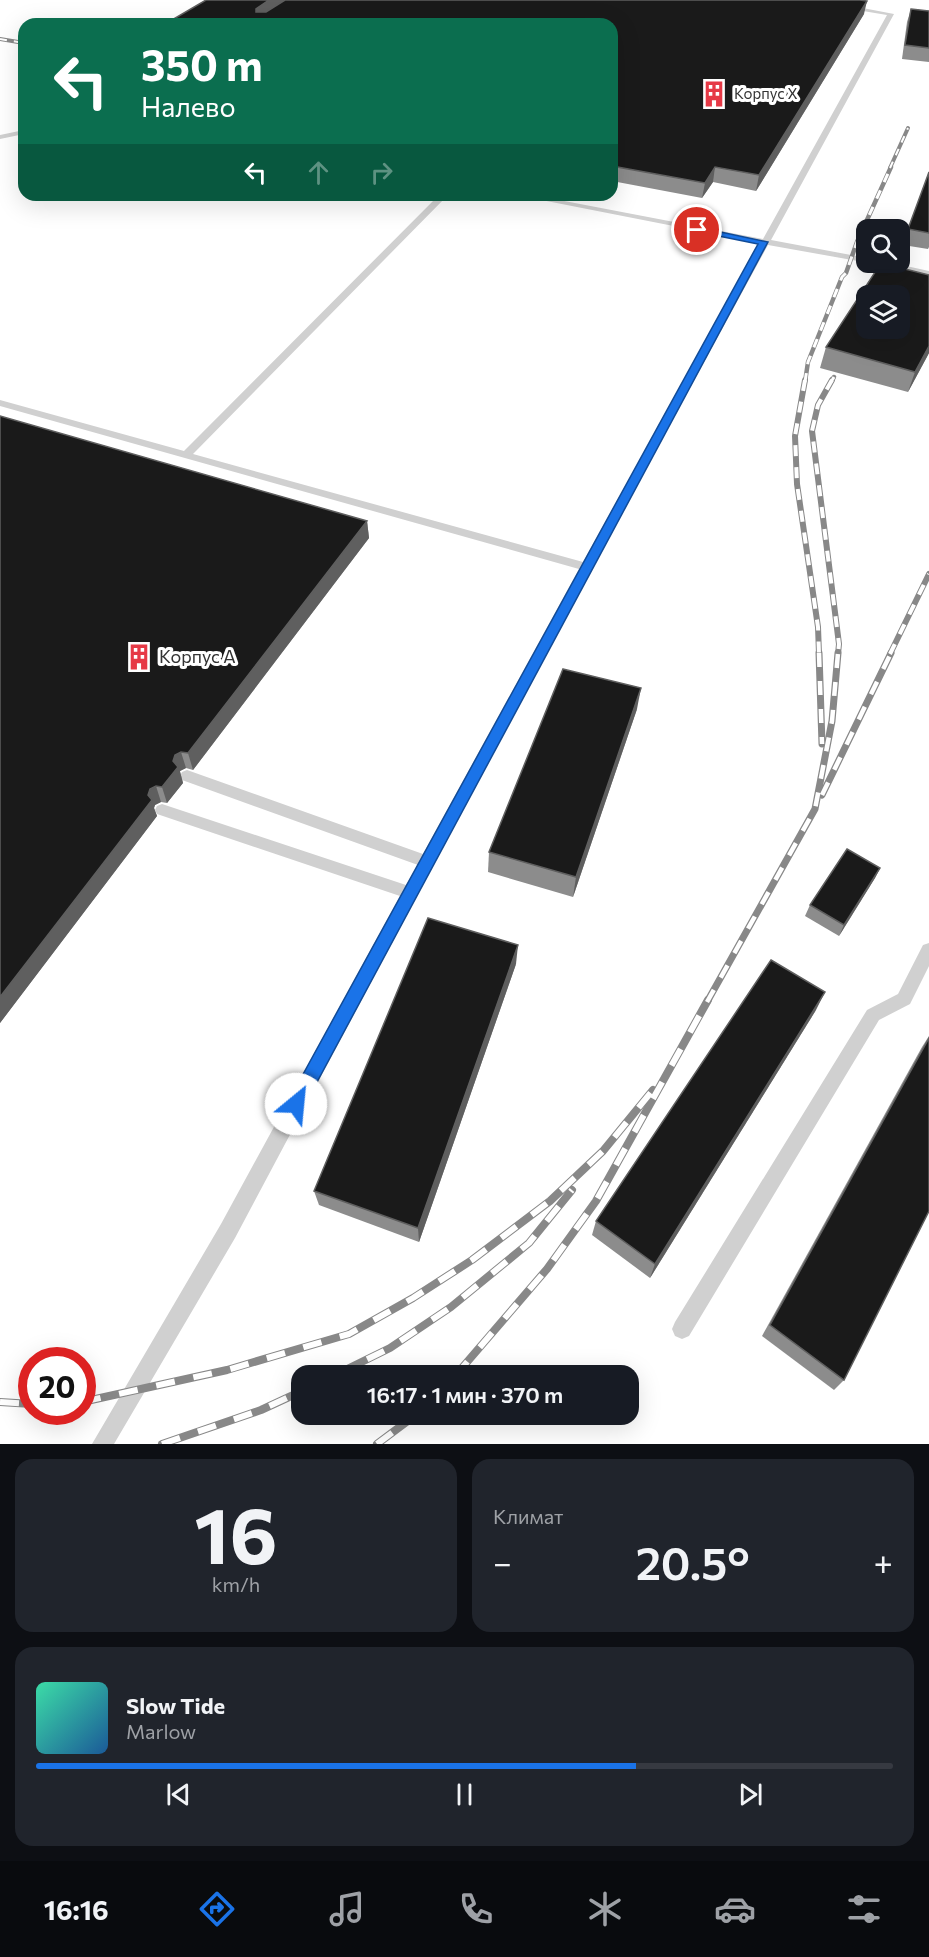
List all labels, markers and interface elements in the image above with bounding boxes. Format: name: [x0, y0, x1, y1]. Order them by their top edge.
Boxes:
text: 350 m: [141, 38, 263, 90]
icon: left: [42, 42, 120, 120]
building icon: Корпус Х: [699, 79, 729, 109]
place label: Корпус Х: [734, 84, 798, 102]
text: Налево: [141, 90, 236, 123]
icon: left: [239, 156, 272, 189]
icon: ahead: [302, 156, 335, 189]
icon: right: [365, 156, 398, 189]
pin: [671, 204, 722, 255]
icon: arrive: [680, 213, 713, 246]
map controls: [856, 219, 910, 339]
button: search: [856, 219, 910, 273]
button: layers: [856, 285, 910, 339]
building icon: Корпус А: [124, 642, 154, 672]
place label: Корпус А: [159, 645, 236, 667]
position arrow: [264, 1072, 328, 1136]
speed limit sign: 20: [18, 1347, 96, 1425]
text: 16:17 · 1 мин · 370 m: [367, 1381, 563, 1408]
text: 16: [194, 1485, 278, 1580]
text: Климат: [493, 1504, 563, 1528]
text: 20.5°: [636, 1534, 750, 1589]
text: −: [493, 1541, 512, 1582]
text: +: [874, 1541, 893, 1582]
text: km/h: [212, 1572, 260, 1596]
text: Slow Tide: [126, 1692, 225, 1719]
text: Marlow: [126, 1719, 196, 1743]
icon: previous: [162, 1778, 195, 1811]
icon: pause: [448, 1778, 481, 1811]
icon: next: [734, 1778, 767, 1811]
icon: directions: [196, 1888, 238, 1930]
icon: music: [326, 1888, 368, 1930]
icon: phone: [455, 1888, 497, 1930]
icon: climate: [584, 1888, 626, 1930]
icon: car: [714, 1888, 756, 1930]
icon: filters: [843, 1888, 885, 1930]
text: 16:16: [44, 1893, 109, 1926]

